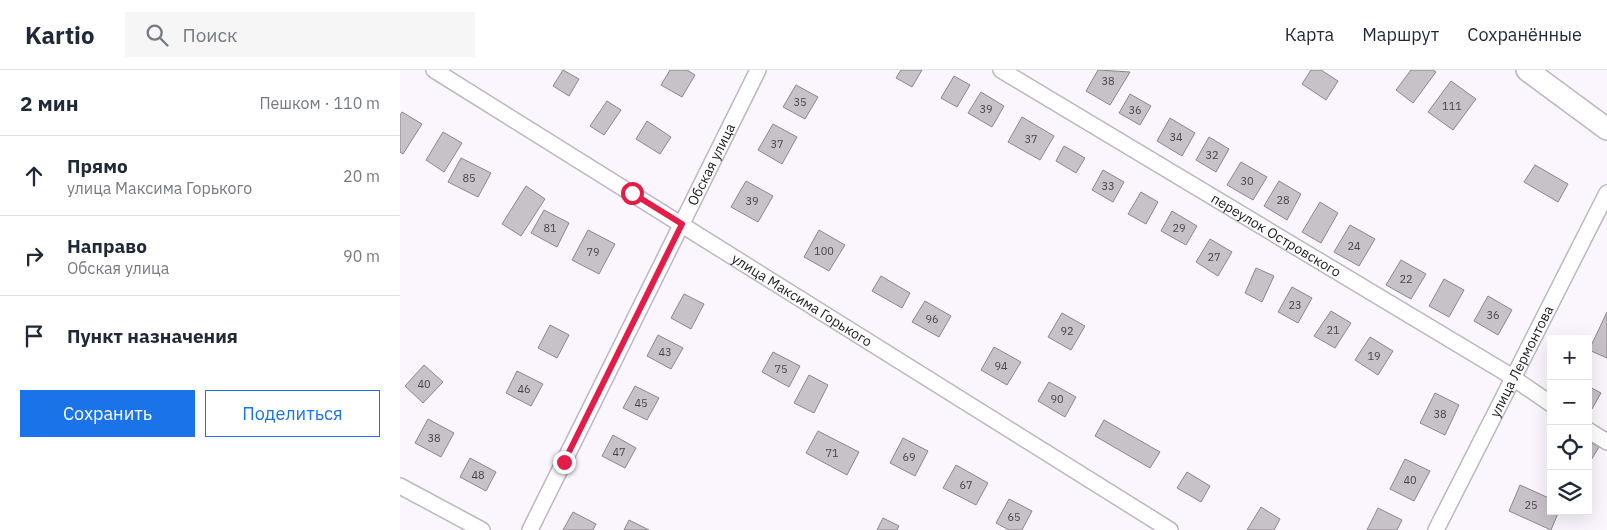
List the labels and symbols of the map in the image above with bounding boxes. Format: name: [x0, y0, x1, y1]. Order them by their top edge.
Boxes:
house number: 38: [1101, 74, 1115, 88]
house number: 35: [793, 95, 807, 109]
house number: 111: [1442, 99, 1462, 113]
house number: 39: [979, 102, 993, 116]
house number: 36: [1128, 103, 1142, 117]
street label: Обская улица: [683, 120, 739, 209]
house number: 34: [1169, 130, 1183, 144]
house number: 37: [1024, 132, 1038, 146]
house number: 37: [770, 137, 784, 151]
house number: 32: [1205, 148, 1219, 162]
house number: 85: [462, 171, 476, 185]
house number: 30: [1240, 174, 1254, 188]
house number: 33: [1101, 179, 1115, 193]
route start: [621, 182, 644, 205]
street label: переулок Островского: [1208, 189, 1345, 281]
house number: 28: [1276, 193, 1290, 207]
house number: 39: [745, 194, 759, 208]
house number: 81: [543, 221, 557, 235]
house number: 29: [1172, 221, 1186, 235]
house number: 24: [1347, 239, 1361, 253]
house number: 100: [814, 244, 834, 258]
house number: 79: [586, 245, 600, 259]
street label: улица Максима Горького: [729, 249, 876, 351]
house number: 27: [1207, 250, 1221, 264]
house number: 22: [1399, 272, 1413, 286]
house number: 23: [1288, 298, 1302, 312]
street label: улица Лермонтова: [1486, 302, 1558, 420]
house number: 36: [1486, 308, 1500, 322]
house number: 96: [925, 312, 939, 326]
house number: 21: [1326, 323, 1340, 337]
house number: 92: [1060, 324, 1074, 338]
house number: 43: [658, 345, 672, 359]
house number: 19: [1367, 349, 1381, 363]
house number: 94: [994, 359, 1008, 373]
house number: 75: [774, 362, 788, 376]
house number: 40: [417, 377, 431, 391]
house number: 46: [517, 382, 531, 396]
house number: 90: [1050, 392, 1064, 406]
house number: 45: [634, 396, 648, 410]
house number: 38: [1433, 407, 1447, 421]
house number: 38: [427, 431, 441, 445]
house number: 47: [612, 445, 626, 459]
house number: 71: [825, 446, 839, 460]
house number: 69: [902, 450, 916, 464]
route end: [553, 451, 576, 474]
house number: 48: [471, 468, 485, 482]
house number: 40: [1403, 473, 1417, 487]
house number: 67: [959, 478, 973, 492]
house number: 25: [1524, 498, 1538, 512]
house number: 65: [1007, 510, 1021, 524]

